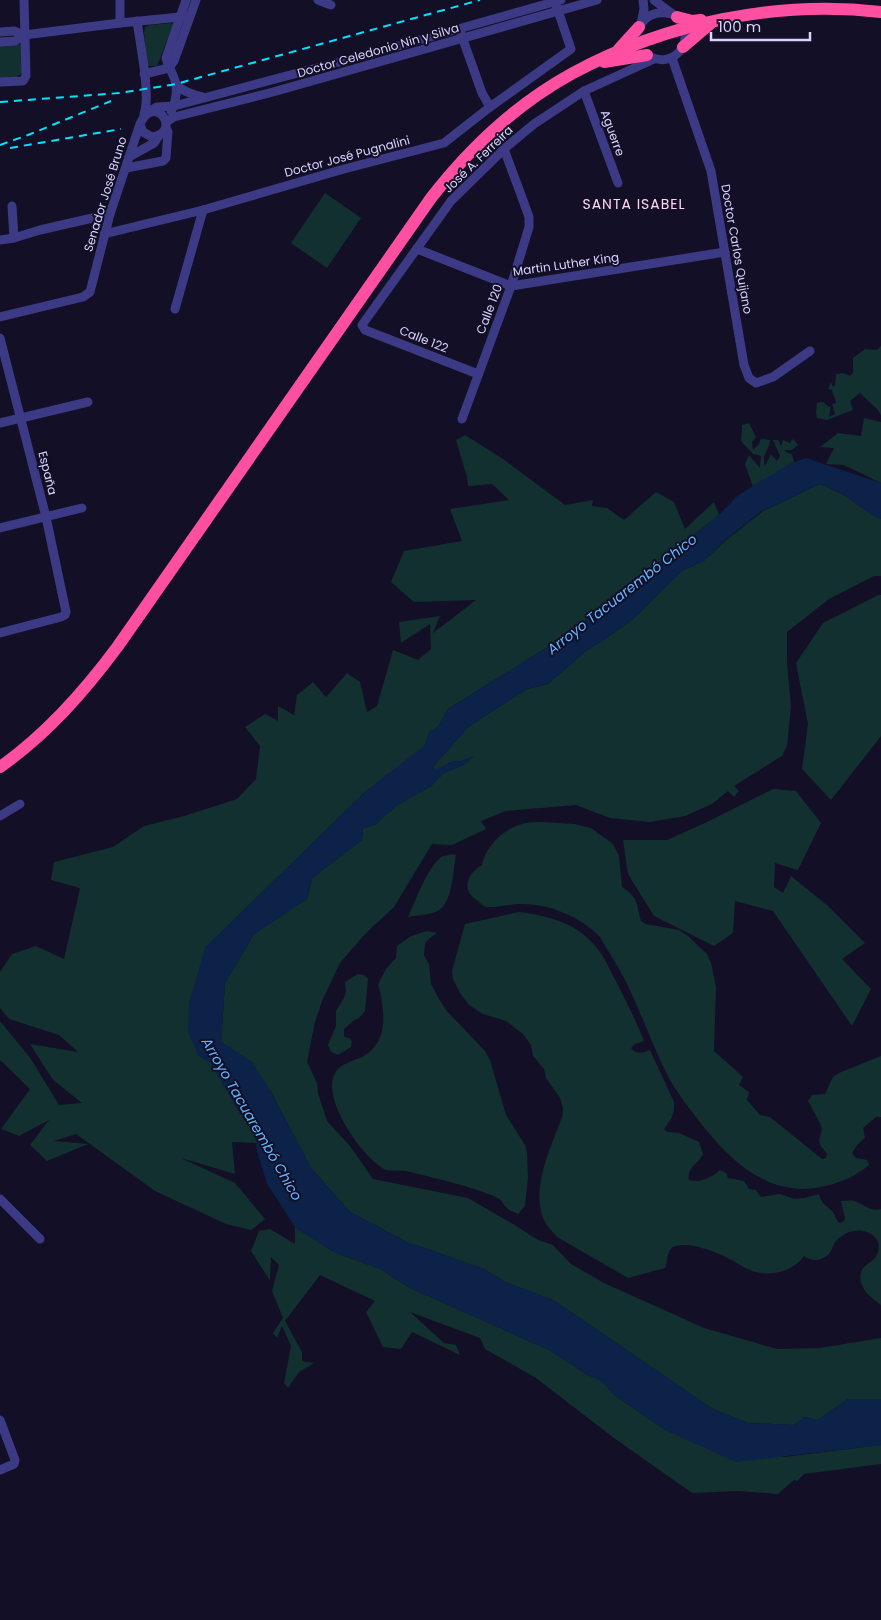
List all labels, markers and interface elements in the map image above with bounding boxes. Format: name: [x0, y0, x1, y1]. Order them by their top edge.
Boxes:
scale bar: [711, 10, 810, 42]
text: 100 m: [718, 16, 761, 37]
street label: Doctor Celedonio Nin y Silva: [295, 19, 461, 81]
street label: Aguerre: [597, 108, 629, 158]
street label: José A. Ferreira: [440, 122, 516, 196]
street label: Doctor José Pugnalini: [282, 131, 412, 181]
street label: Senador José Bruno: [79, 134, 131, 254]
street label: Doctor Carlos Quijano: [717, 183, 757, 316]
district label: SANTA ISABEL: [582, 194, 686, 214]
street label: Martin Luther King: [512, 248, 620, 280]
street label: Calle 120: [472, 282, 506, 336]
street label: Calle 122: [397, 321, 451, 357]
street label: España: [34, 449, 62, 497]
water label: Arroyo Tacuarembó Chico: [542, 529, 701, 660]
water label: Arroyo Tacuarembó Chico: [196, 1033, 307, 1204]

